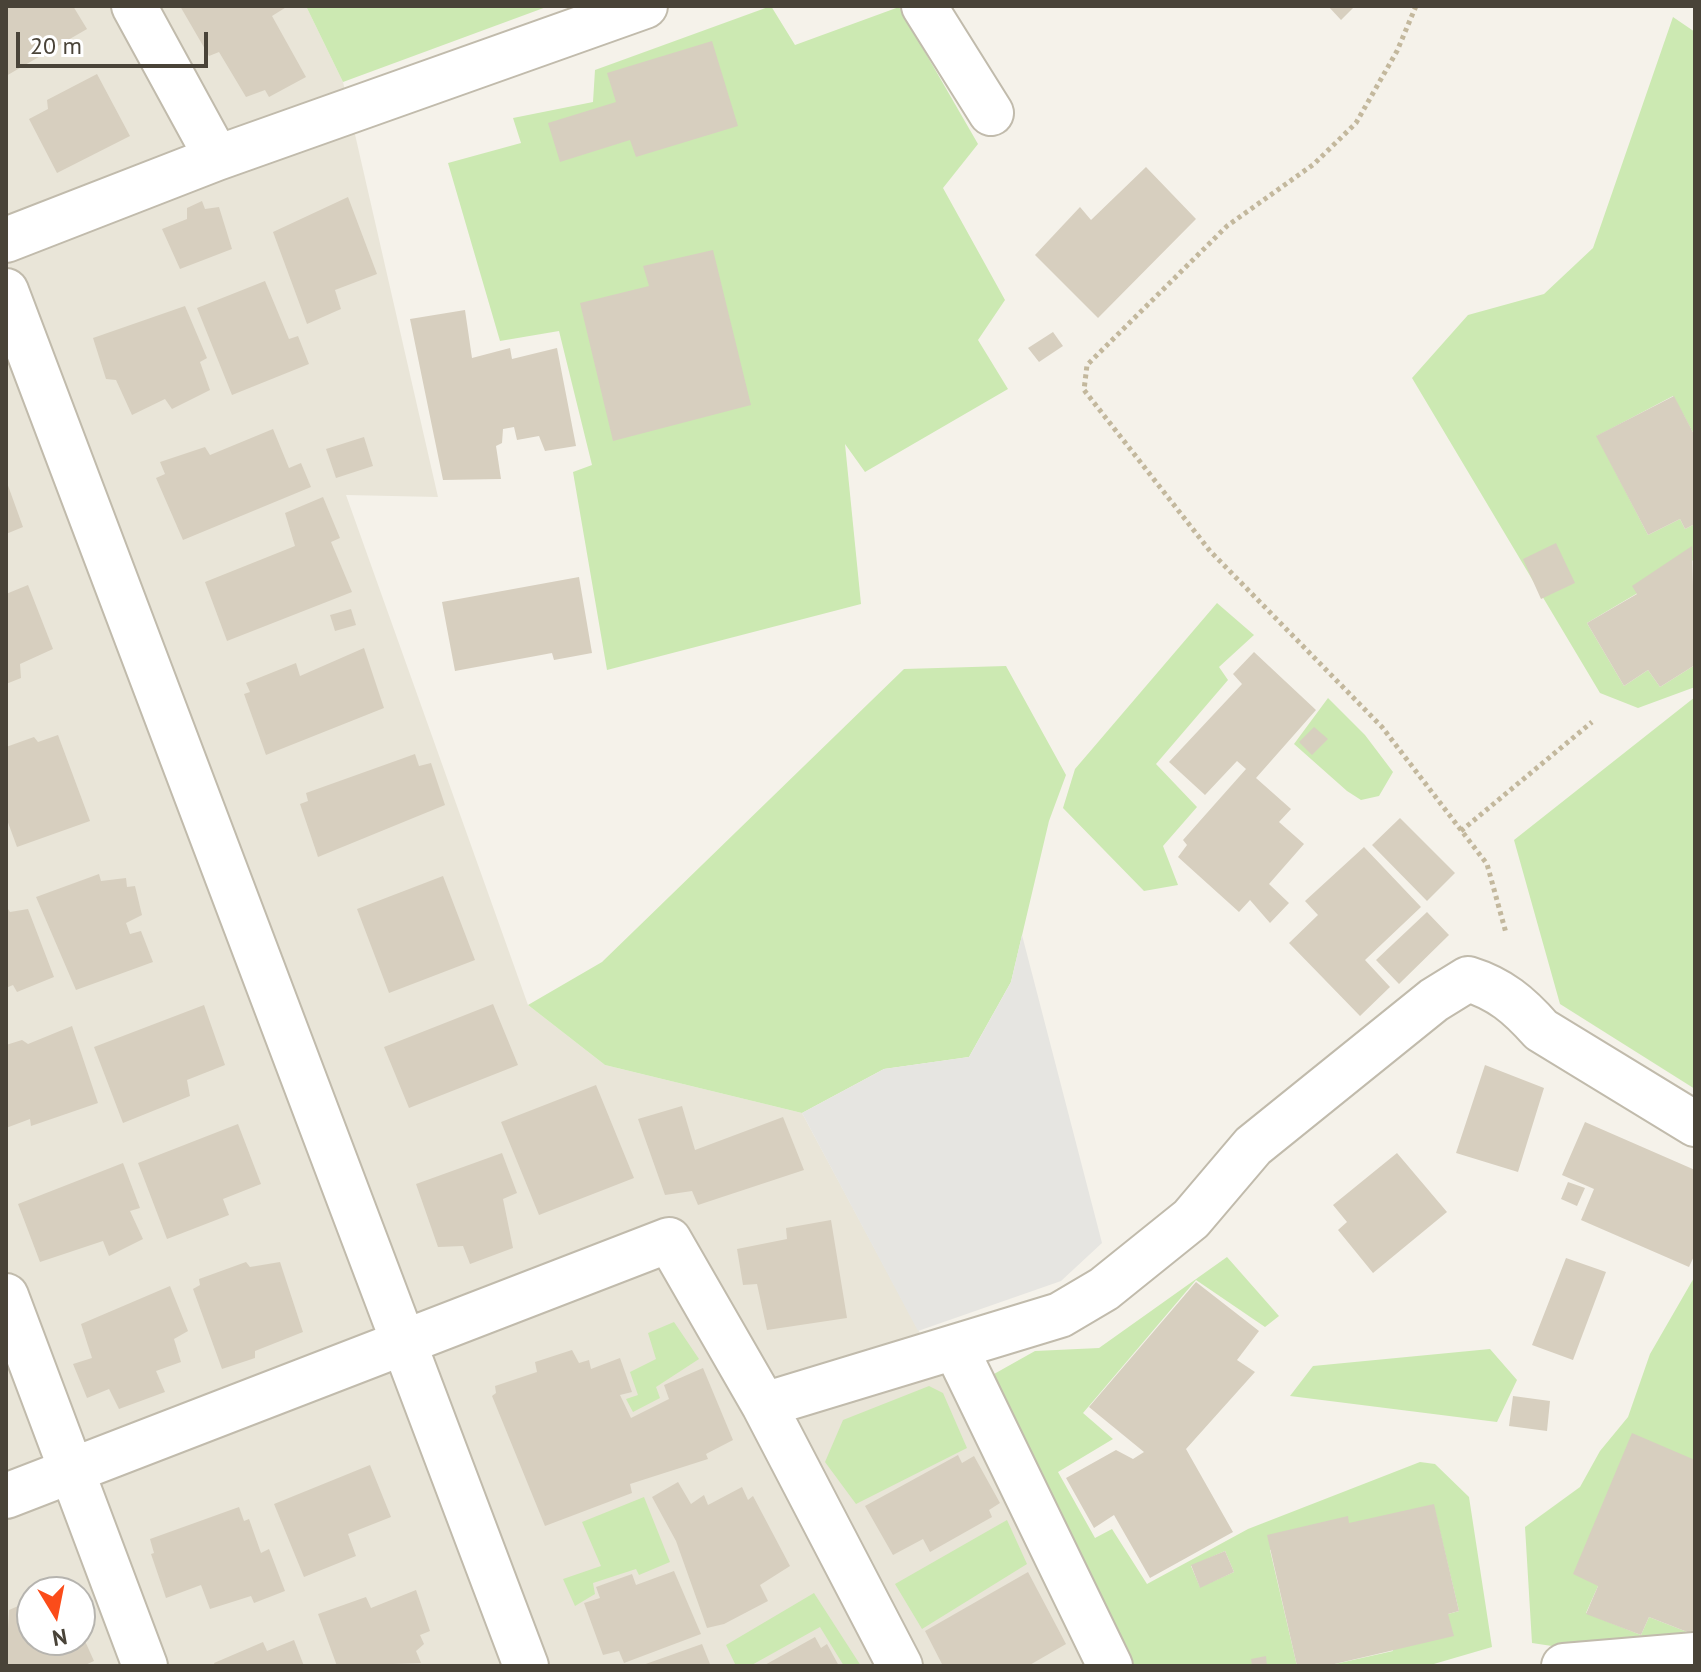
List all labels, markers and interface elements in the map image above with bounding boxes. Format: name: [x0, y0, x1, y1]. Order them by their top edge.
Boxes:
scale bar: [20, 16, 212, 66]
text: 20 m: [30, 30, 82, 61]
north arrow: [16, 1576, 96, 1656]
text: N: [50, 1623, 69, 1653]

